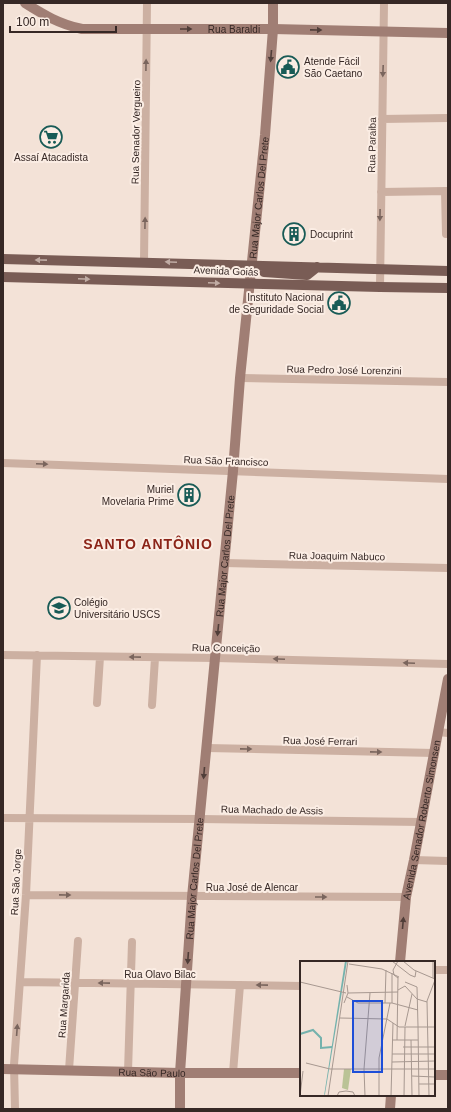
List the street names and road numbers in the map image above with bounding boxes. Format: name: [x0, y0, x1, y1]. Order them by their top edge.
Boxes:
street label: Rua Baraldi: [208, 24, 260, 35]
street label: Rua Senador Vergueiro: [130, 79, 142, 184]
street label: Rua Paraiba: [366, 117, 378, 173]
street label: Rua Major Carlos Del Prete: [247, 136, 270, 259]
street label: Avenida Goiás: [193, 264, 259, 278]
street label: Rua Pedro José Lorenzini: [286, 363, 402, 377]
street label: Rua São Francisco: [183, 454, 269, 468]
street label: Rua Major Carlos Del Prete: [213, 494, 236, 617]
street label: Rua Joaquim Nabuco: [289, 550, 386, 562]
street label: Rua Conceição: [192, 642, 261, 654]
street label: Rua José Ferrari: [283, 735, 357, 747]
street label: Avenida Senador Roberto Simonsen: [400, 739, 442, 901]
street label: Rua Machado de Assis: [221, 804, 323, 816]
street label: Rua Major Carlos Del Prete: [184, 817, 205, 940]
street label: Rua São Jorge: [9, 848, 23, 916]
street label: Rua José de Alencar: [206, 882, 299, 893]
street label: Rua Olavo Bilac: [124, 969, 196, 980]
street label: Rua Margarida: [56, 971, 72, 1038]
street label: Rua São Paulo: [118, 1066, 186, 1079]

